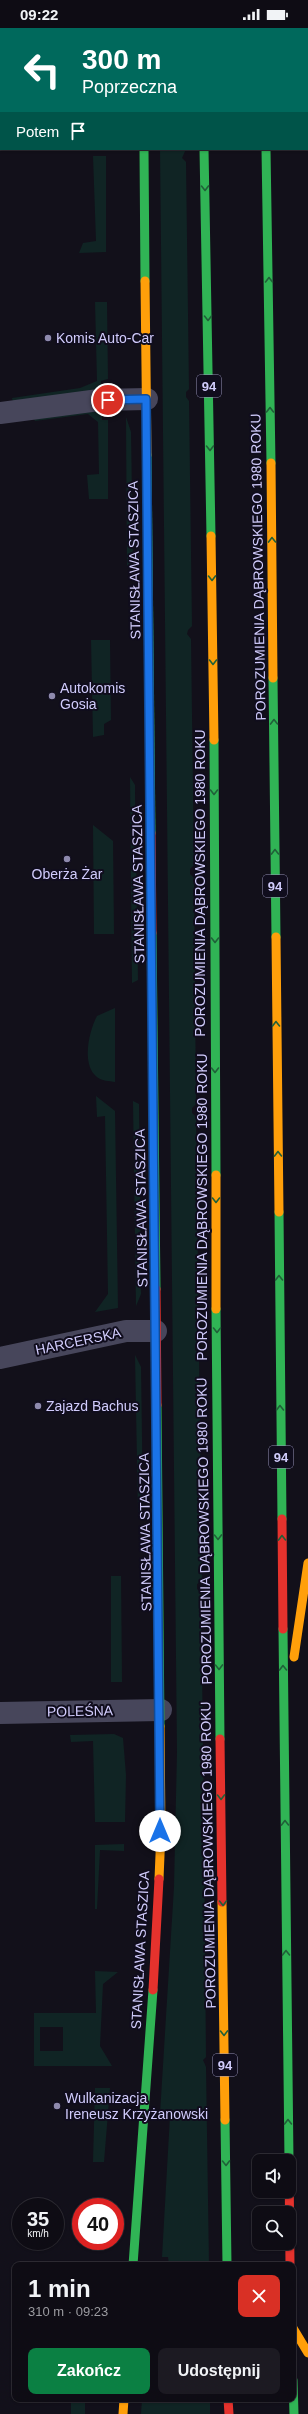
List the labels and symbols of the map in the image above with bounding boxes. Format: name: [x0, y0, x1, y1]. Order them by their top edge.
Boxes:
one-way arrow: [201, 185, 210, 191]
one-way arrow: [265, 277, 273, 283]
one-way arrow: [204, 315, 212, 321]
place label: Komis Auto-Car: [56, 330, 154, 346]
marker: Komis Auto-Car: [43, 333, 53, 343]
road number: 94: [197, 375, 221, 397]
pin: [91, 383, 125, 417]
one-way arrow: [266, 407, 274, 413]
street label: POROZUMIENIA DĄBROWSKIEGO 1980 ROKU: [247, 413, 269, 721]
one-way arrow: [206, 445, 214, 451]
street label: STANISŁAWA STASZICA: [125, 480, 143, 639]
one-way arrow: [268, 537, 276, 543]
one-way arrow: [208, 575, 216, 581]
one-way arrow: [209, 659, 217, 665]
place label: Autokomis Gosia: [60, 680, 125, 712]
marker: Autokomis Gosia: [47, 691, 57, 701]
one-way arrow: [270, 719, 278, 725]
street label: POROZUMIENIA DĄBROWSKIEGO 1980 ROKU: [192, 729, 208, 1037]
one-way arrow: [210, 789, 218, 795]
street label: STANISŁAWA STASZICA: [129, 804, 147, 963]
one-way arrow: [271, 849, 279, 855]
marker: Oberża Żar: [62, 854, 72, 864]
place label: Oberża Żar: [32, 865, 103, 882]
road number: 94: [263, 875, 287, 897]
one-way arrow: [211, 937, 219, 943]
one-way arrow: [272, 1021, 281, 1027]
street label: POROZUMIENIA DĄBROWSKIEGO 1980 ROKU: [194, 1053, 210, 1361]
one-way arrow: [211, 1067, 219, 1073]
street label: STANISŁAWA STASZICA: [132, 1128, 150, 1287]
one-way arrow: [274, 1151, 282, 1157]
one-way arrow: [212, 1197, 220, 1203]
one-way arrow: [275, 1275, 283, 1281]
street label: HARCERSKA: [34, 1324, 123, 1358]
one-way arrow: [213, 1327, 221, 1333]
street label: POROZUMIENIA DĄBROWSKIEGO 1980 ROKU: [193, 1377, 215, 1685]
place label: Zajazd Bachus: [46, 1398, 139, 1414]
marker: Zajazd Bachus: [33, 1401, 43, 1411]
one-way arrow: [276, 1405, 284, 1411]
road number: 94: [269, 1446, 293, 1468]
street label: STANISŁAWA STASZICA: [136, 1452, 154, 1611]
one-way arrow: [214, 1534, 222, 1540]
one-way arrow: [278, 1535, 286, 1541]
one-way arrow: [215, 1664, 224, 1670]
one-way arrow: [279, 1665, 287, 1671]
street label: POLEŚNA: [47, 1701, 114, 1720]
street label: POROZUMIENIA DĄBROWSKIEGO 1980 ROKU: [197, 1701, 219, 2009]
one-way arrow: [217, 1794, 225, 1800]
position arrow: [139, 1810, 181, 1852]
one-way arrow: [281, 1820, 289, 1826]
street label: STANISŁAWA STASZICA: [128, 1870, 152, 2030]
one-way arrow: [218, 1900, 227, 1906]
one-way arrow: [282, 1950, 290, 1956]
one-way arrow: [220, 2030, 228, 2036]
road number: 94: [213, 2054, 237, 2076]
place label: Wulkanizacja Ireneusz Krzyżanowski: [65, 2090, 208, 2122]
marker: Wulkanizacja Ireneusz Krzyżanowski: [52, 2101, 62, 2111]
one-way arrow: [284, 2119, 293, 2125]
one-way arrow: [222, 2160, 230, 2166]
speed limit sign: 40: [72, 2198, 124, 2250]

